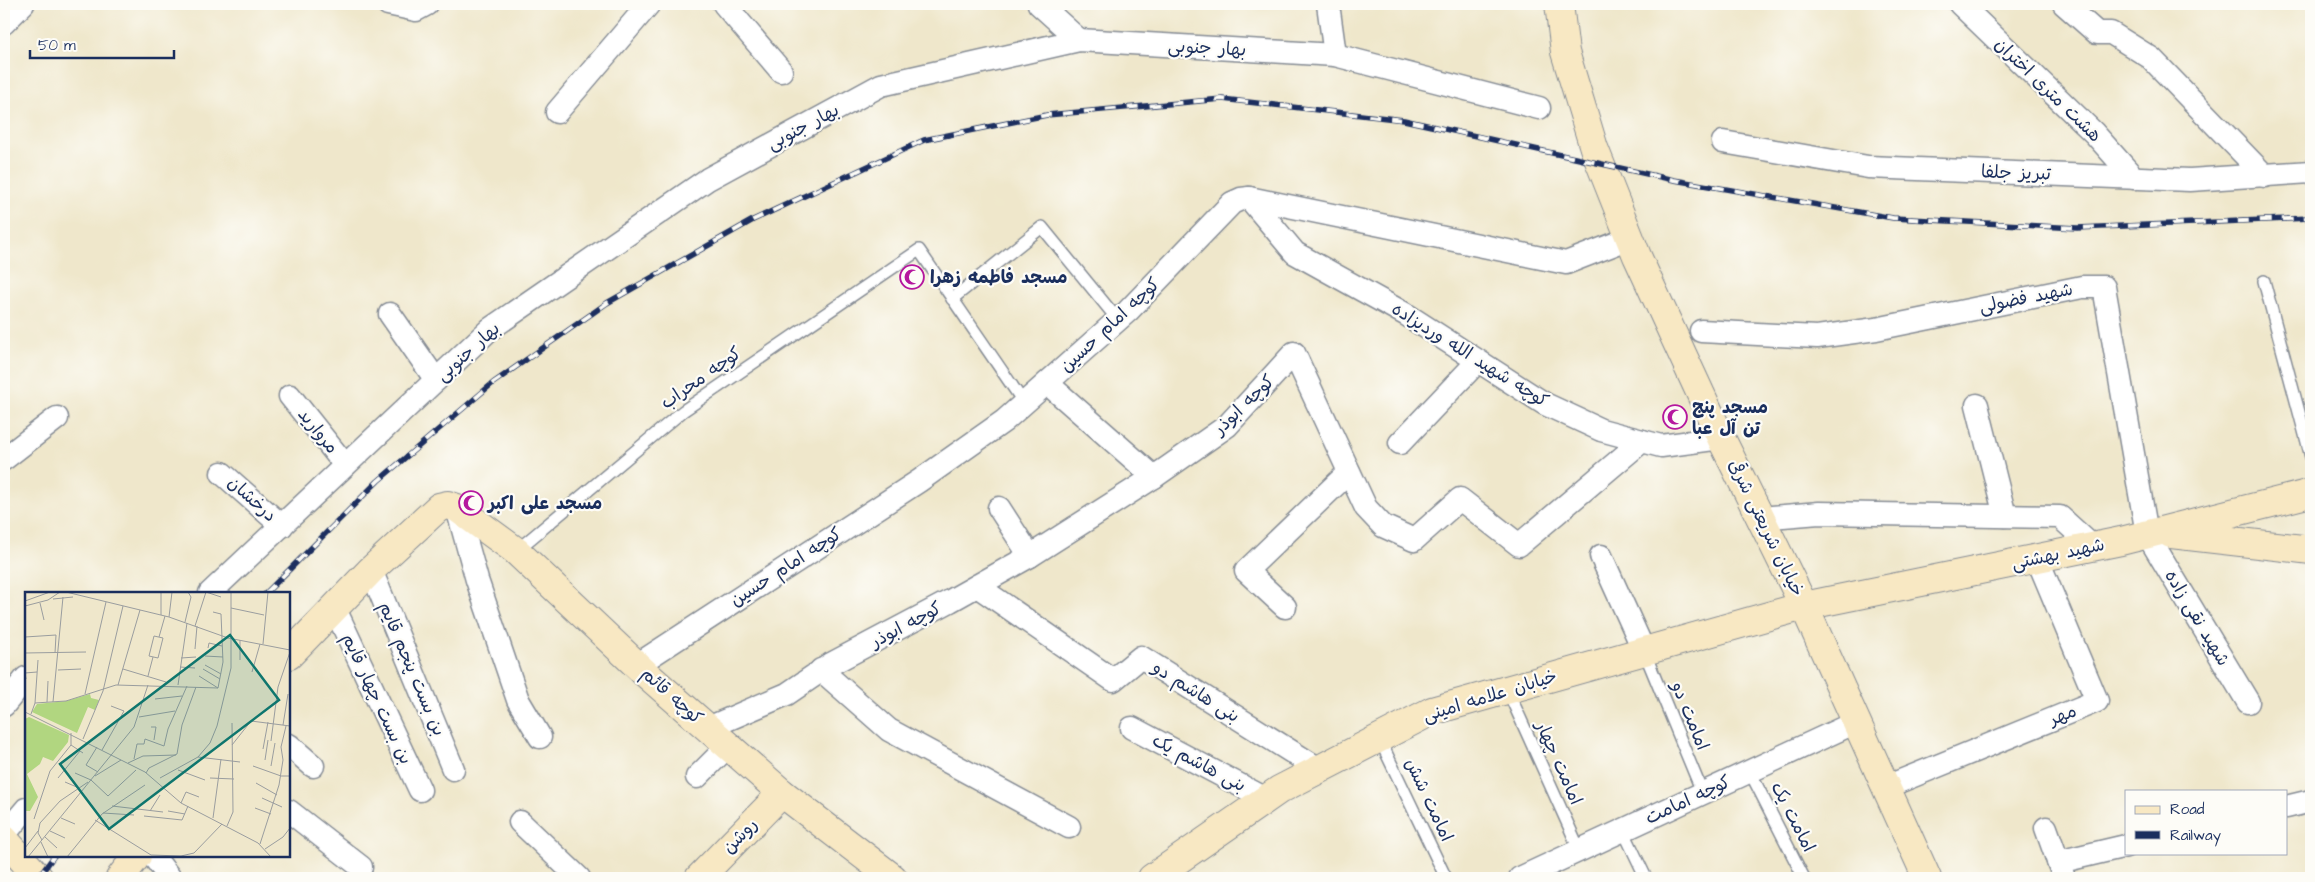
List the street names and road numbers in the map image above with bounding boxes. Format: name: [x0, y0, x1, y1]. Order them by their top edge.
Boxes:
street label: هشت متری اختران: [1989, 32, 2107, 148]
street label: بهار جنوبی: [1167, 33, 1247, 63]
street label: بهار جنوبی: [762, 98, 844, 156]
street label: تبریز جلفا: [1981, 159, 2052, 187]
street label: کوچه امام حسین: [1054, 272, 1166, 379]
street label: شهید فضولی: [1977, 277, 2075, 319]
street label: کوچه شهید الله وردیزاده: [1387, 297, 1553, 414]
street label: بهار جنوبی: [430, 316, 506, 388]
street label: کوچه محراب: [655, 341, 747, 415]
street label: کوچه ابوذر: [1206, 369, 1281, 442]
street label: مروارید: [292, 403, 344, 459]
street label: خیابان شریعتی شرقی: [1722, 455, 1810, 601]
street label: درخشان: [222, 470, 282, 528]
street label: کوچه امام حسین: [725, 521, 848, 613]
street label: شهید بهشتی: [2009, 532, 2107, 576]
street label: شهید نقی زاده: [2158, 565, 2236, 671]
street label: کوچه ابوذر: [864, 596, 946, 655]
street label: بن بست پنجم قایم: [372, 598, 452, 740]
street label: بن بست چهار قایم: [335, 630, 418, 769]
street label: بنی هاشم دو: [1145, 654, 1244, 730]
street label: کوچه قائم: [635, 662, 709, 731]
street label: خیابان علامه امینی: [1420, 664, 1560, 728]
street label: امامت دو: [1664, 676, 1715, 754]
street label: مهر: [2044, 698, 2080, 732]
street label: امامت چهار: [1529, 715, 1589, 809]
street label: بنی هاشم یک: [1147, 728, 1250, 799]
street label: امامت شش: [1399, 754, 1459, 846]
street label: کوچه امامت: [1641, 769, 1735, 831]
street label: امامت یک: [1765, 778, 1821, 856]
street label: روشن: [717, 813, 763, 859]

